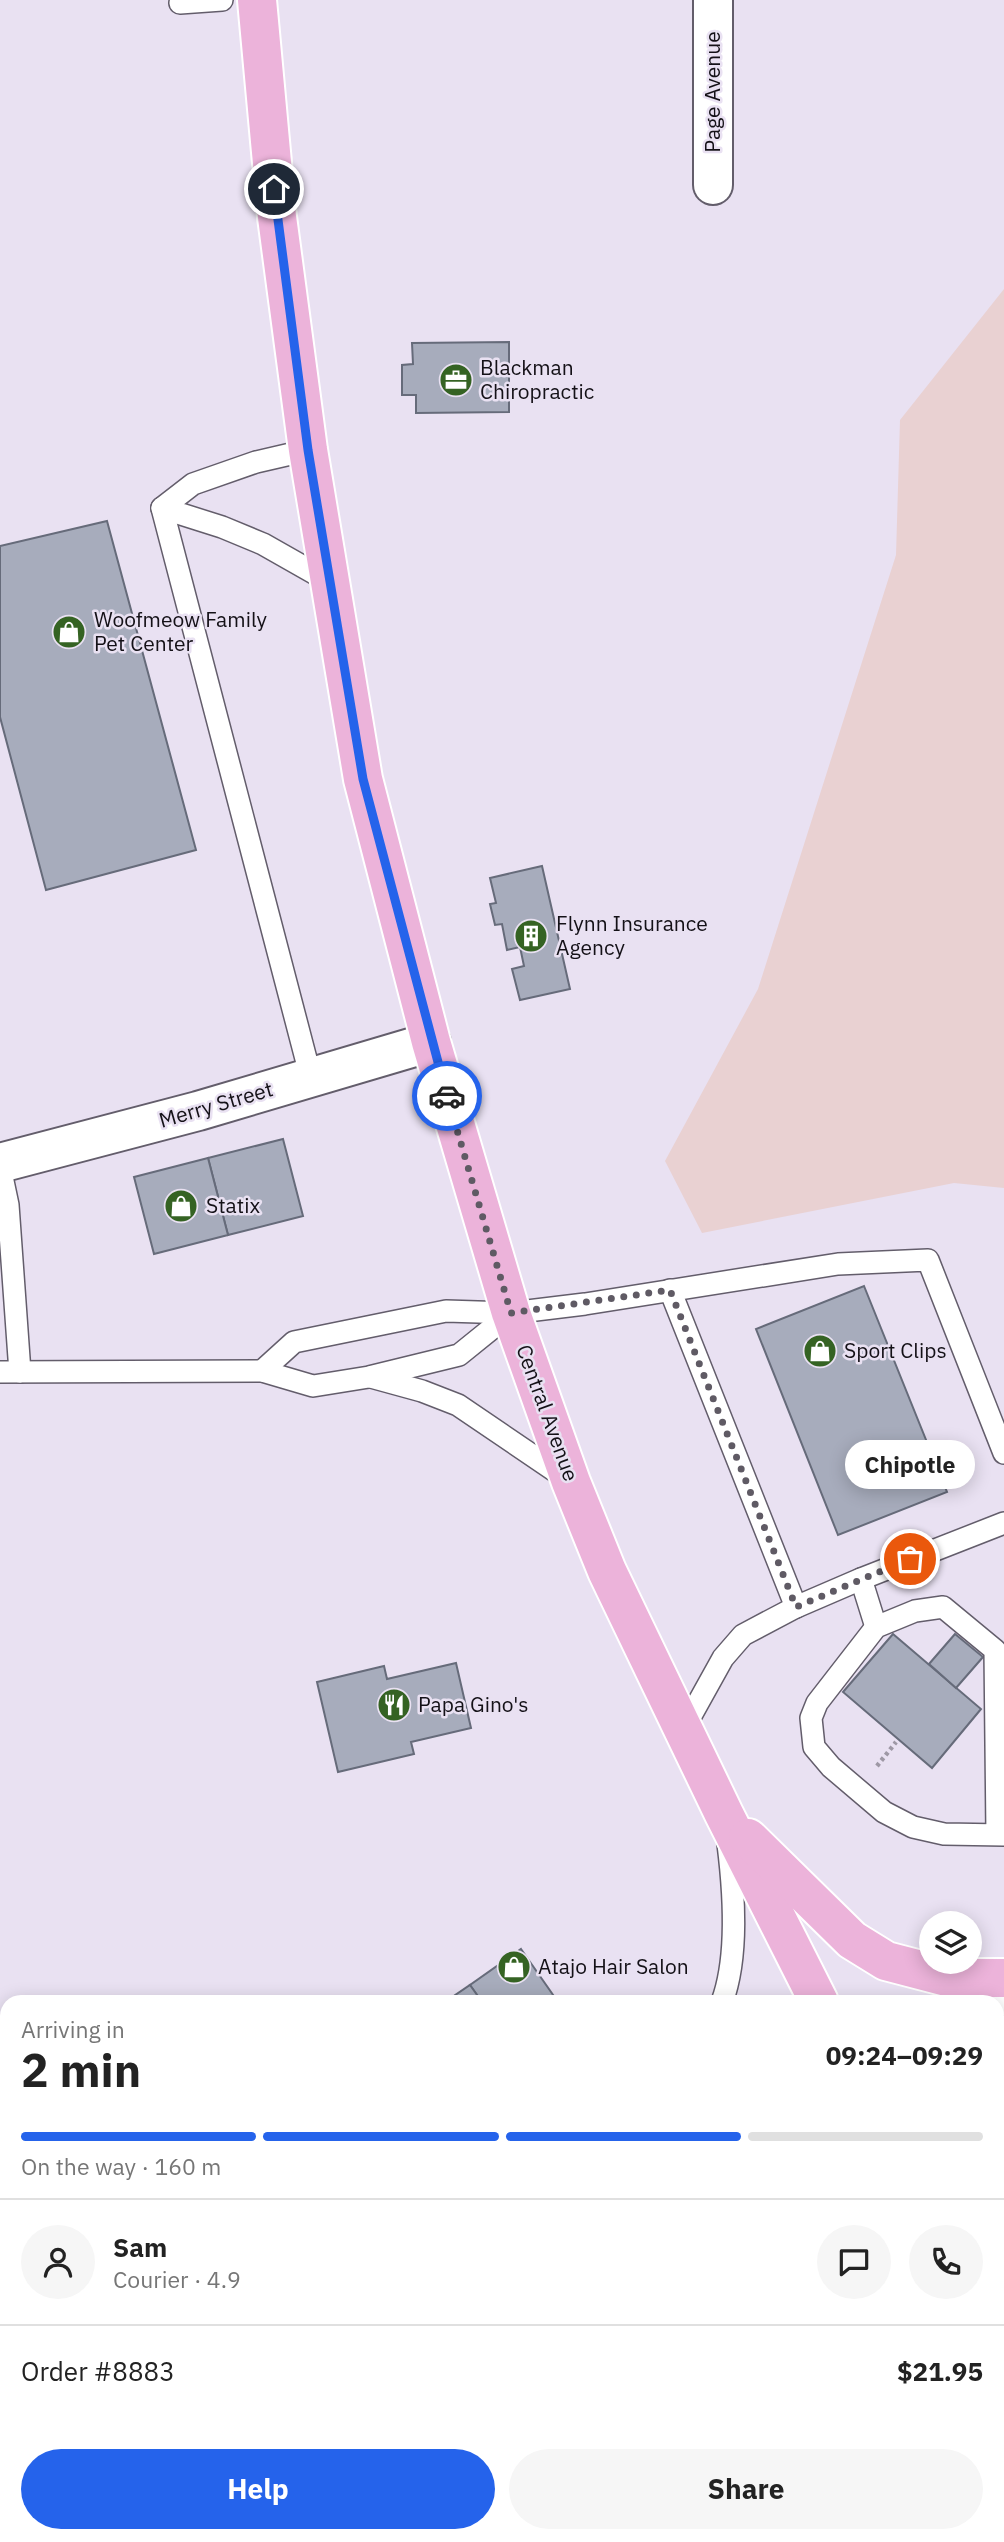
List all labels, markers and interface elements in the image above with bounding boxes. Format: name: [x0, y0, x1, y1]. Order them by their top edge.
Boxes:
street label: Page Avenue: [698, 31, 726, 153]
pin: [244, 159, 304, 219]
icon: home: [255, 170, 293, 208]
place label: Blackman Chiropractic: [480, 353, 594, 405]
office icon: Blackman Chiropractic: [437, 361, 475, 399]
place label: Woofmeow Family Pet Center: [94, 605, 267, 657]
shop icon: Woofmeow Family Pet Center: [50, 613, 88, 651]
place label: Flynn Insurance Agency: [556, 909, 708, 961]
building icon: Flynn Insurance Agency: [512, 917, 550, 955]
courier: [412, 1061, 482, 1131]
street label: Merry Street: [156, 1074, 276, 1134]
icon: car: [428, 1077, 466, 1115]
shop icon: Statix: [162, 1187, 200, 1225]
place label: Statix: [206, 1191, 260, 1219]
shop icon: Sport Clips: [801, 1332, 839, 1370]
place label: Sport Clips: [844, 1336, 947, 1364]
street label: Central Avenue: [510, 1340, 586, 1485]
callout: Chipotle: [845, 1440, 975, 1489]
text: Chipotle: [865, 1449, 955, 1479]
pin: [880, 1529, 940, 1589]
icon: bag: [891, 1540, 929, 1578]
restaurant icon: Papa Gino's: [375, 1686, 413, 1724]
place label: Papa Gino's: [418, 1690, 529, 1718]
map controls: [919, 1911, 982, 1974]
button: layers: [919, 1911, 982, 1974]
shop icon: Atajo Hair Salon: [495, 1948, 533, 1986]
place label: Atajo Hair Salon: [538, 1952, 689, 1980]
text: Arriving in: [21, 2014, 125, 2044]
text: 09:24–09:29: [826, 2038, 983, 2072]
text: 2 min: [21, 2040, 141, 2100]
text: On the way · 160 m: [21, 2151, 221, 2181]
button: person: [21, 2225, 95, 2299]
button: chat: [817, 2225, 891, 2299]
button: phone: [909, 2225, 983, 2299]
text: Sam: [113, 2230, 167, 2264]
text: Courier · 4.9: [113, 2264, 241, 2294]
text: Order #8883: [21, 2354, 175, 2388]
text: $21.95: [897, 2354, 983, 2388]
button: Help: [21, 2449, 495, 2529]
button: Share: [509, 2449, 983, 2529]

